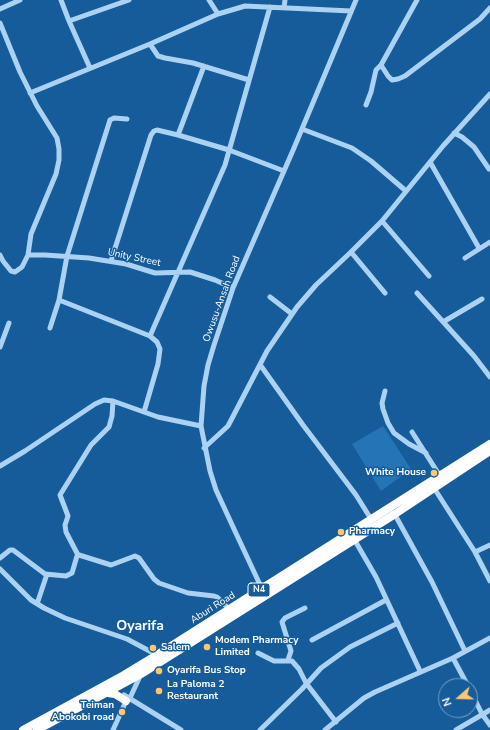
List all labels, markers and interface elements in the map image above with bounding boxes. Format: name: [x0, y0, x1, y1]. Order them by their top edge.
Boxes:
street label: Unity Street: [106, 247, 162, 269]
street label: Owusu-Ansah Road: [201, 254, 243, 344]
place label: White House: [365, 467, 426, 479]
marker: White House: [429, 468, 439, 478]
place label: Pharmacy: [349, 526, 395, 538]
marker: Pharmacy: [336, 527, 346, 537]
road number: N4: [248, 583, 270, 597]
street label: Aburi Road: [188, 590, 238, 626]
district label: Oyarifa: [116, 619, 164, 635]
place label: Modem Pharmacy Limited: [215, 635, 298, 658]
place label: Salem: [161, 642, 190, 654]
marker: Modem Pharmacy Limited: [202, 642, 212, 652]
marker: Salem: [148, 643, 158, 653]
place label: Oyarifa Bus Stop: [167, 665, 246, 677]
marker: Oyarifa Bus Stop: [154, 666, 164, 676]
north arrow: [438, 678, 478, 718]
place label: La Paloma 2 Restaurant: [167, 679, 224, 702]
marker: La Paloma 2 Restaurant: [154, 686, 164, 696]
text: N: [439, 696, 456, 708]
place label: Teiman Abokobi road: [51, 700, 114, 724]
marker: Teiman Abokobi road: [117, 707, 127, 717]

